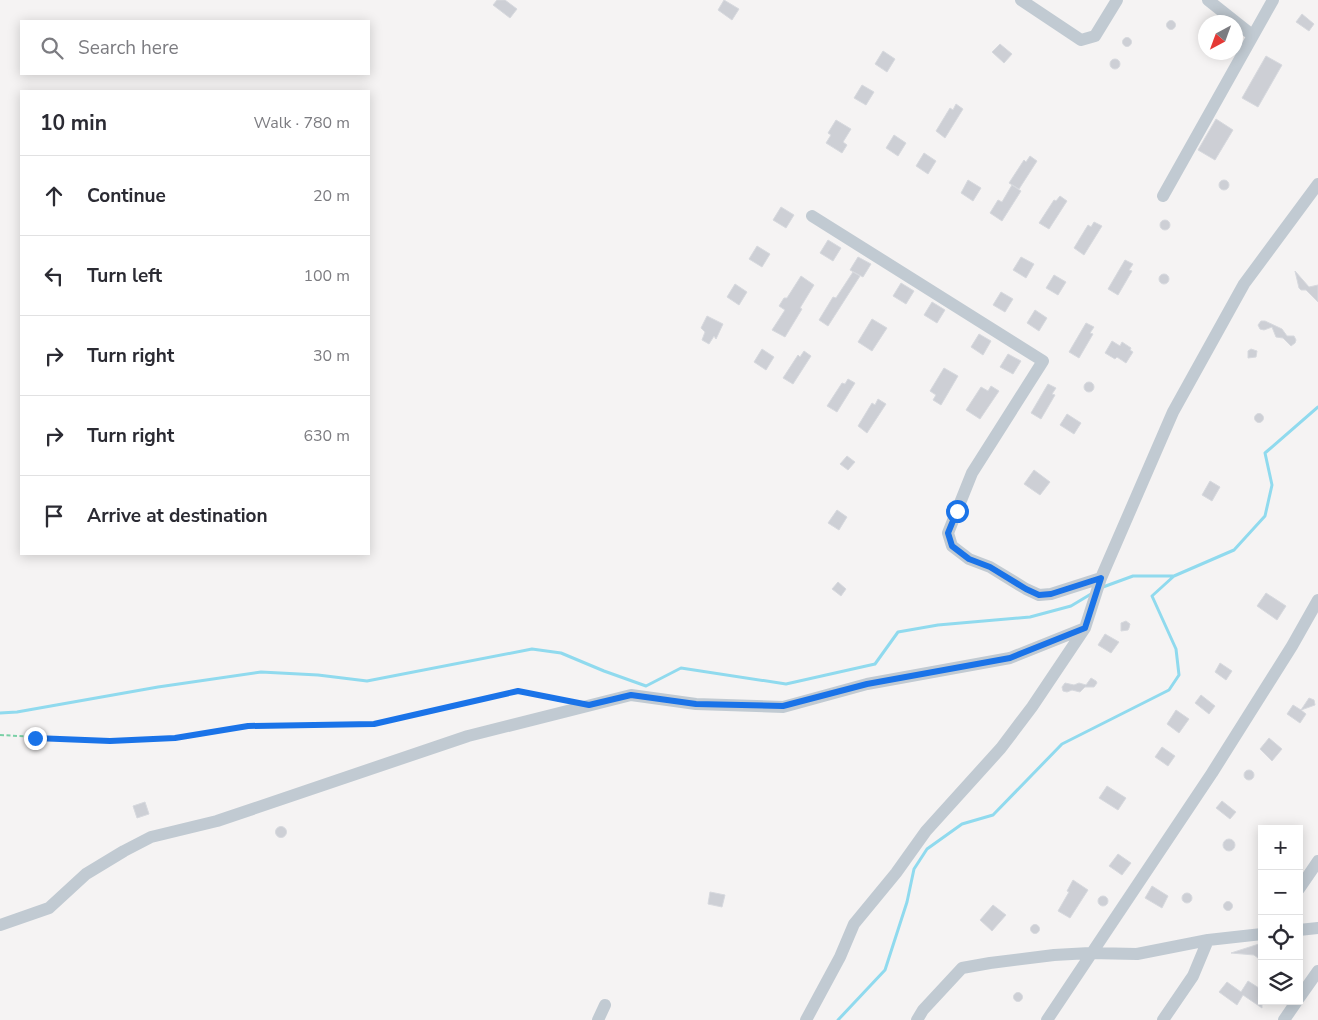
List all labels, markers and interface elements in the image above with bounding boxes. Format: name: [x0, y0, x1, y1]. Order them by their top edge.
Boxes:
north arrow: [1198, 15, 1243, 60]
search box: [20, 20, 370, 75]
icon: search: [38, 34, 66, 62]
text: Search here: [78, 35, 179, 61]
text: 10 min: [40, 109, 107, 137]
text: Walk · 780 m: [254, 112, 350, 134]
icon: ahead: [40, 182, 68, 210]
text: Continue: [87, 183, 166, 209]
text: 20 m: [313, 185, 350, 207]
icon: left: [40, 262, 68, 290]
text: Turn left: [87, 263, 162, 289]
text: 100 m: [303, 265, 350, 287]
icon: right: [40, 342, 68, 370]
text: Turn right: [87, 343, 174, 369]
text: 30 m: [313, 345, 350, 367]
icon: right: [40, 422, 68, 450]
text: Turn right: [87, 423, 174, 449]
text: 630 m: [303, 425, 350, 447]
route start: [946, 500, 969, 523]
icon: arrive: [40, 502, 68, 530]
text: Arrive at destination: [87, 503, 268, 529]
route end: [24, 727, 47, 750]
map controls: [1258, 825, 1303, 1005]
button: +: [1258, 825, 1303, 870]
button: −: [1258, 870, 1303, 915]
button: locate: [1258, 915, 1303, 960]
button: layers: [1258, 960, 1303, 1005]

